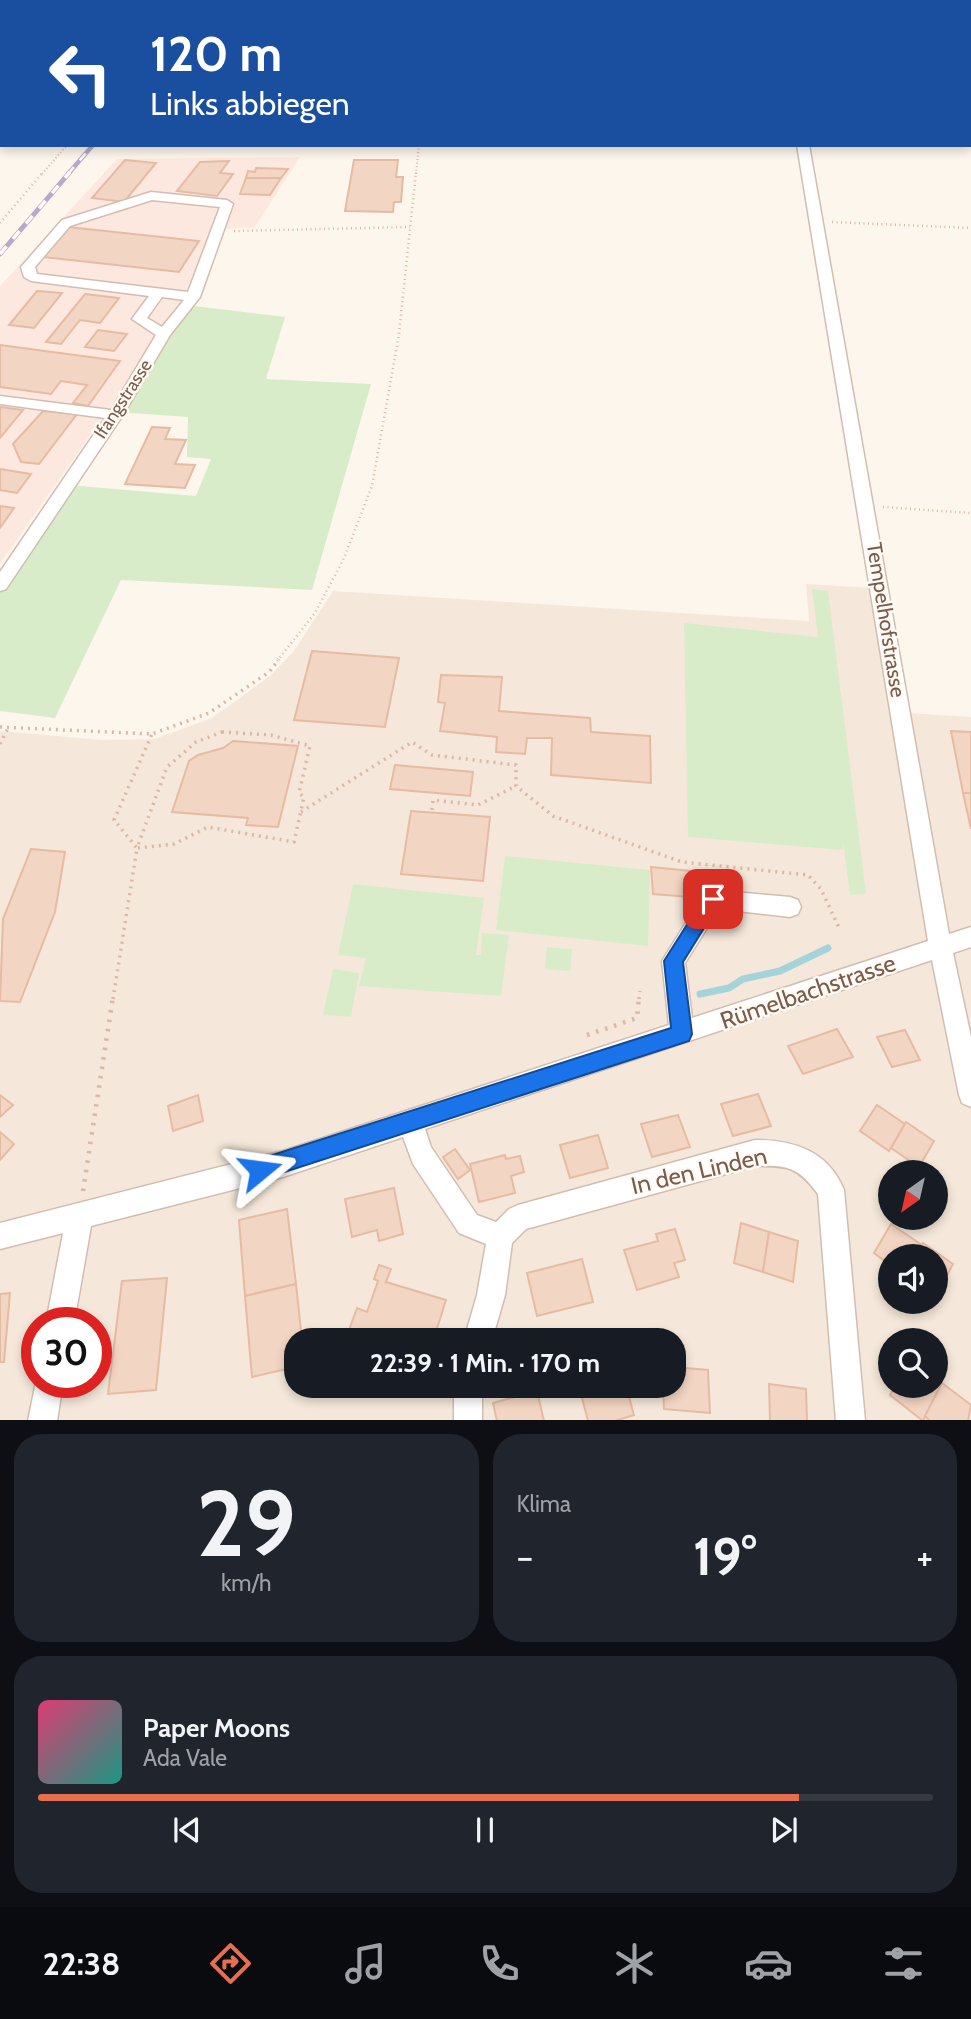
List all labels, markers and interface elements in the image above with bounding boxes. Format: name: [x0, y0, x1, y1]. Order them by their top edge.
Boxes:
text: 120 m: [150, 24, 282, 83]
icon: left: [35, 28, 126, 119]
text: Links abbiegen: [150, 84, 350, 123]
street label: Ifangstrasse: [89, 355, 157, 443]
street label: Tempelhofstrasse: [862, 541, 911, 699]
pin: [683, 869, 743, 929]
icon: arrive: [694, 880, 732, 918]
street label: Rümelbachstrasse: [716, 948, 899, 1035]
position arrow: [223, 1133, 297, 1207]
street label: In den Linden: [628, 1141, 770, 1200]
north arrow: [878, 1160, 948, 1230]
map controls: [878, 1160, 948, 1398]
button: sound: [878, 1244, 948, 1314]
speed limit sign: 30: [21, 1307, 112, 1398]
button: search: [878, 1328, 948, 1398]
text: 22:39 · 1 Min. · 170 m: [370, 1347, 600, 1379]
text: 29: [197, 1468, 296, 1579]
text: Klima: [517, 1490, 571, 1518]
text: 19°: [693, 1525, 756, 1588]
text: −: [517, 1533, 533, 1580]
text: +: [916, 1533, 933, 1580]
text: km/h: [221, 1569, 271, 1597]
text: Paper Moons: [143, 1712, 290, 1744]
text: Ada Vale: [143, 1744, 227, 1772]
icon: previous: [168, 1811, 206, 1849]
icon: pause: [466, 1811, 504, 1849]
icon: next: [765, 1811, 803, 1849]
icon: directions: [206, 1939, 255, 1988]
icon: music: [341, 1939, 390, 1988]
icon: phone: [475, 1939, 524, 1988]
icon: climate: [610, 1939, 659, 1988]
icon: car: [744, 1939, 793, 1988]
icon: filters: [879, 1939, 928, 1988]
text: 22:38: [43, 1944, 120, 1983]

